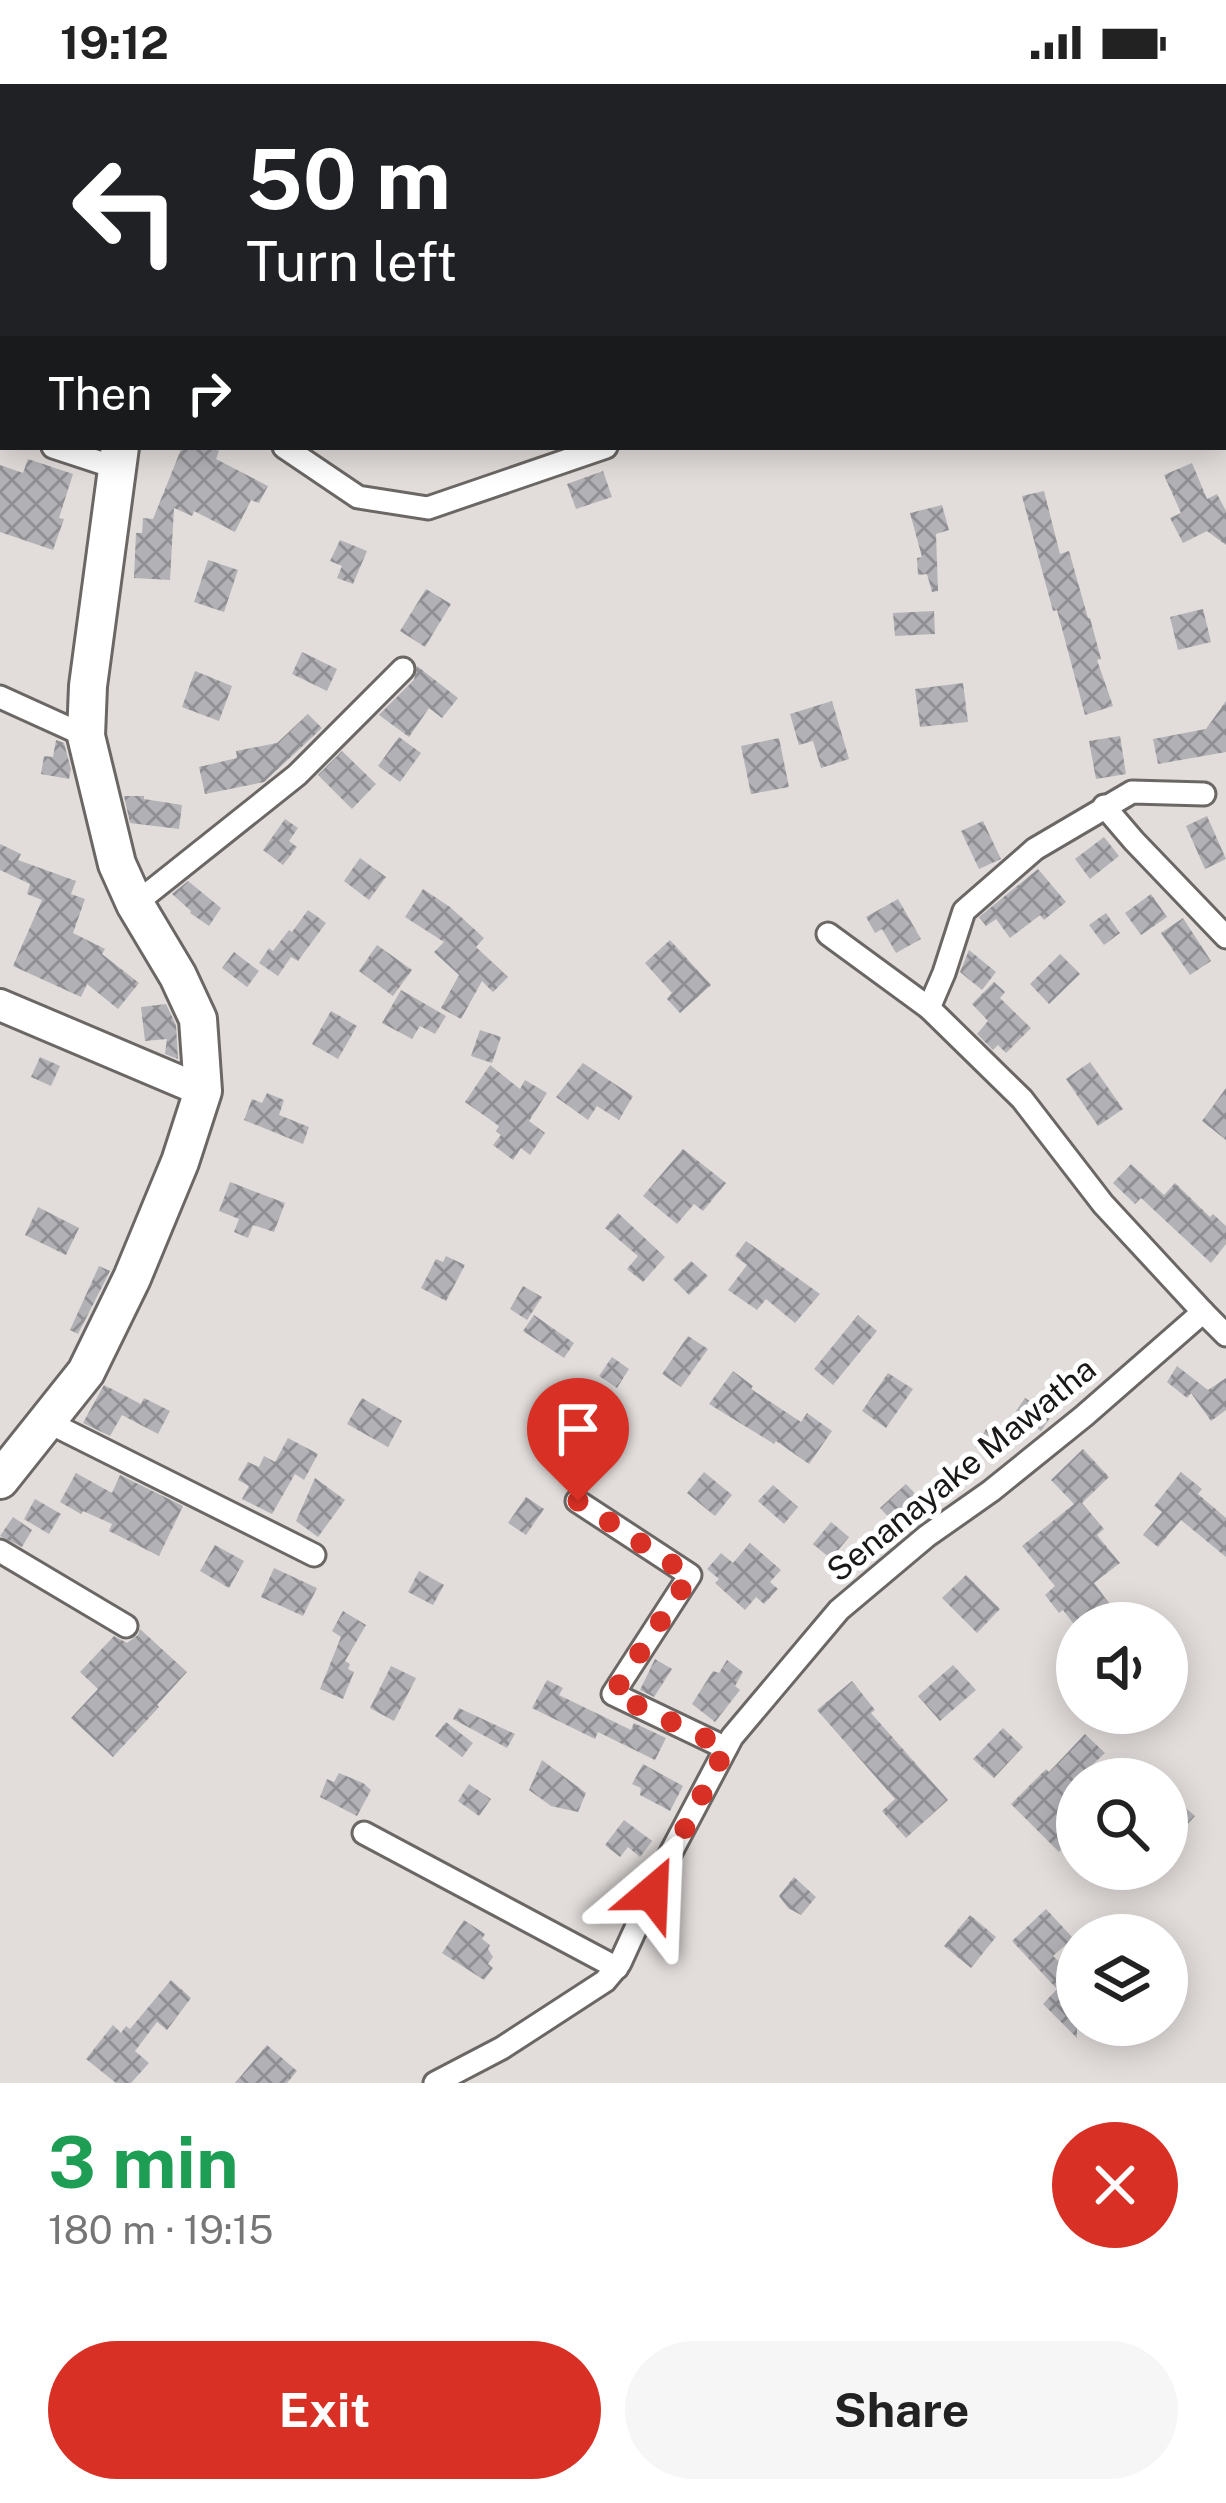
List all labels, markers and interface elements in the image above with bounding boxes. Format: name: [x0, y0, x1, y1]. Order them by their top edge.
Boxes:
text: 19:12: [60, 16, 169, 69]
text: 50 m: [246, 129, 451, 228]
icon: left: [48, 132, 204, 288]
text: Turn left: [246, 230, 457, 293]
icon: right: [176, 360, 242, 426]
text: Then: [48, 367, 152, 420]
street label: Senanayake Mawatha: [819, 1349, 1103, 1589]
pin: [527, 1378, 629, 1501]
icon: arrive: [545, 1396, 611, 1462]
map controls: [1056, 1602, 1188, 2046]
button: sound: [1056, 1602, 1188, 1734]
button: search: [1056, 1758, 1188, 1890]
position arrow: [589, 1830, 715, 1956]
button: layers: [1056, 1914, 1188, 2046]
text: 3 min: [48, 2120, 239, 2204]
button: close: [1052, 2122, 1178, 2248]
text: 180 m · 19:15: [48, 2207, 273, 2253]
button: Exit: [48, 2341, 601, 2479]
button: Share: [625, 2341, 1178, 2479]

